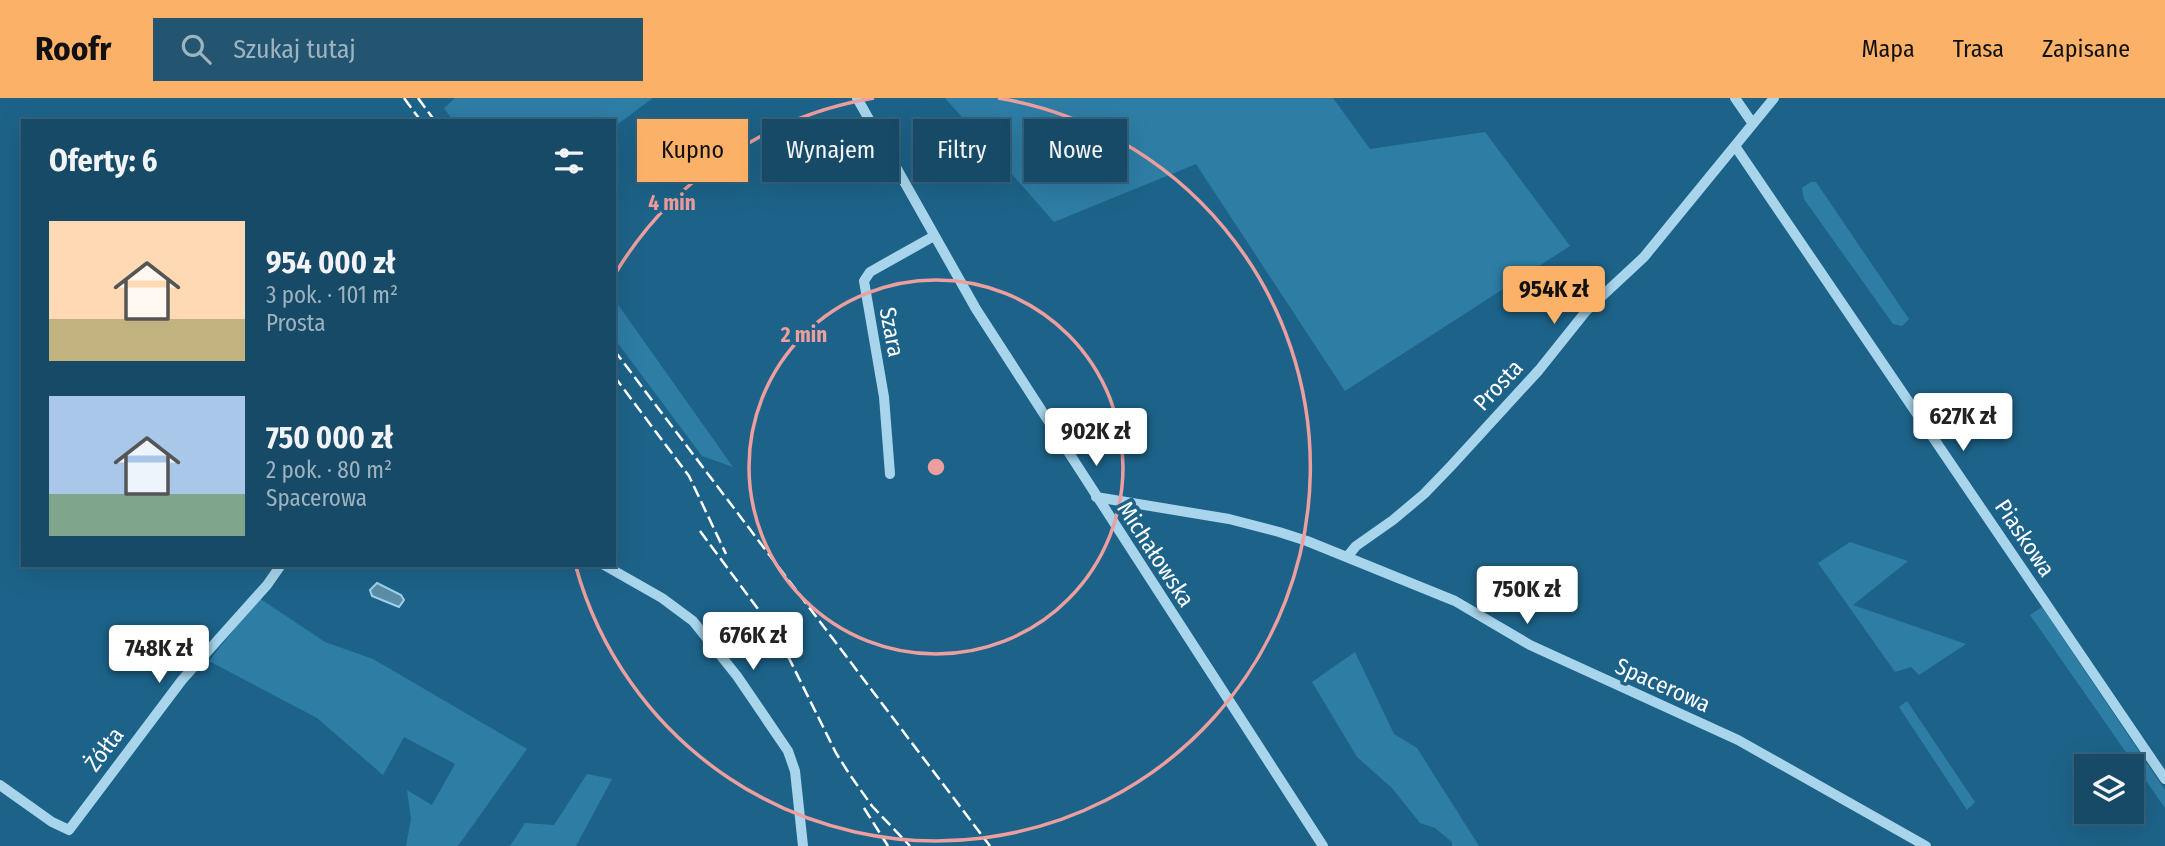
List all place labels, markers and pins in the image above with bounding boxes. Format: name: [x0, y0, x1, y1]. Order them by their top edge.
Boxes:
pin: 954K zł: [1489, 266, 1619, 326]
pin: 627K zł: [1898, 394, 2028, 453]
pin: 902K zł: [1031, 408, 1161, 468]
centre of rings: [924, 455, 948, 479]
pin: 750K zł: [1462, 566, 1592, 626]
pin: 676K zł: [688, 612, 818, 672]
pin: 748K zł: [94, 626, 224, 685]

